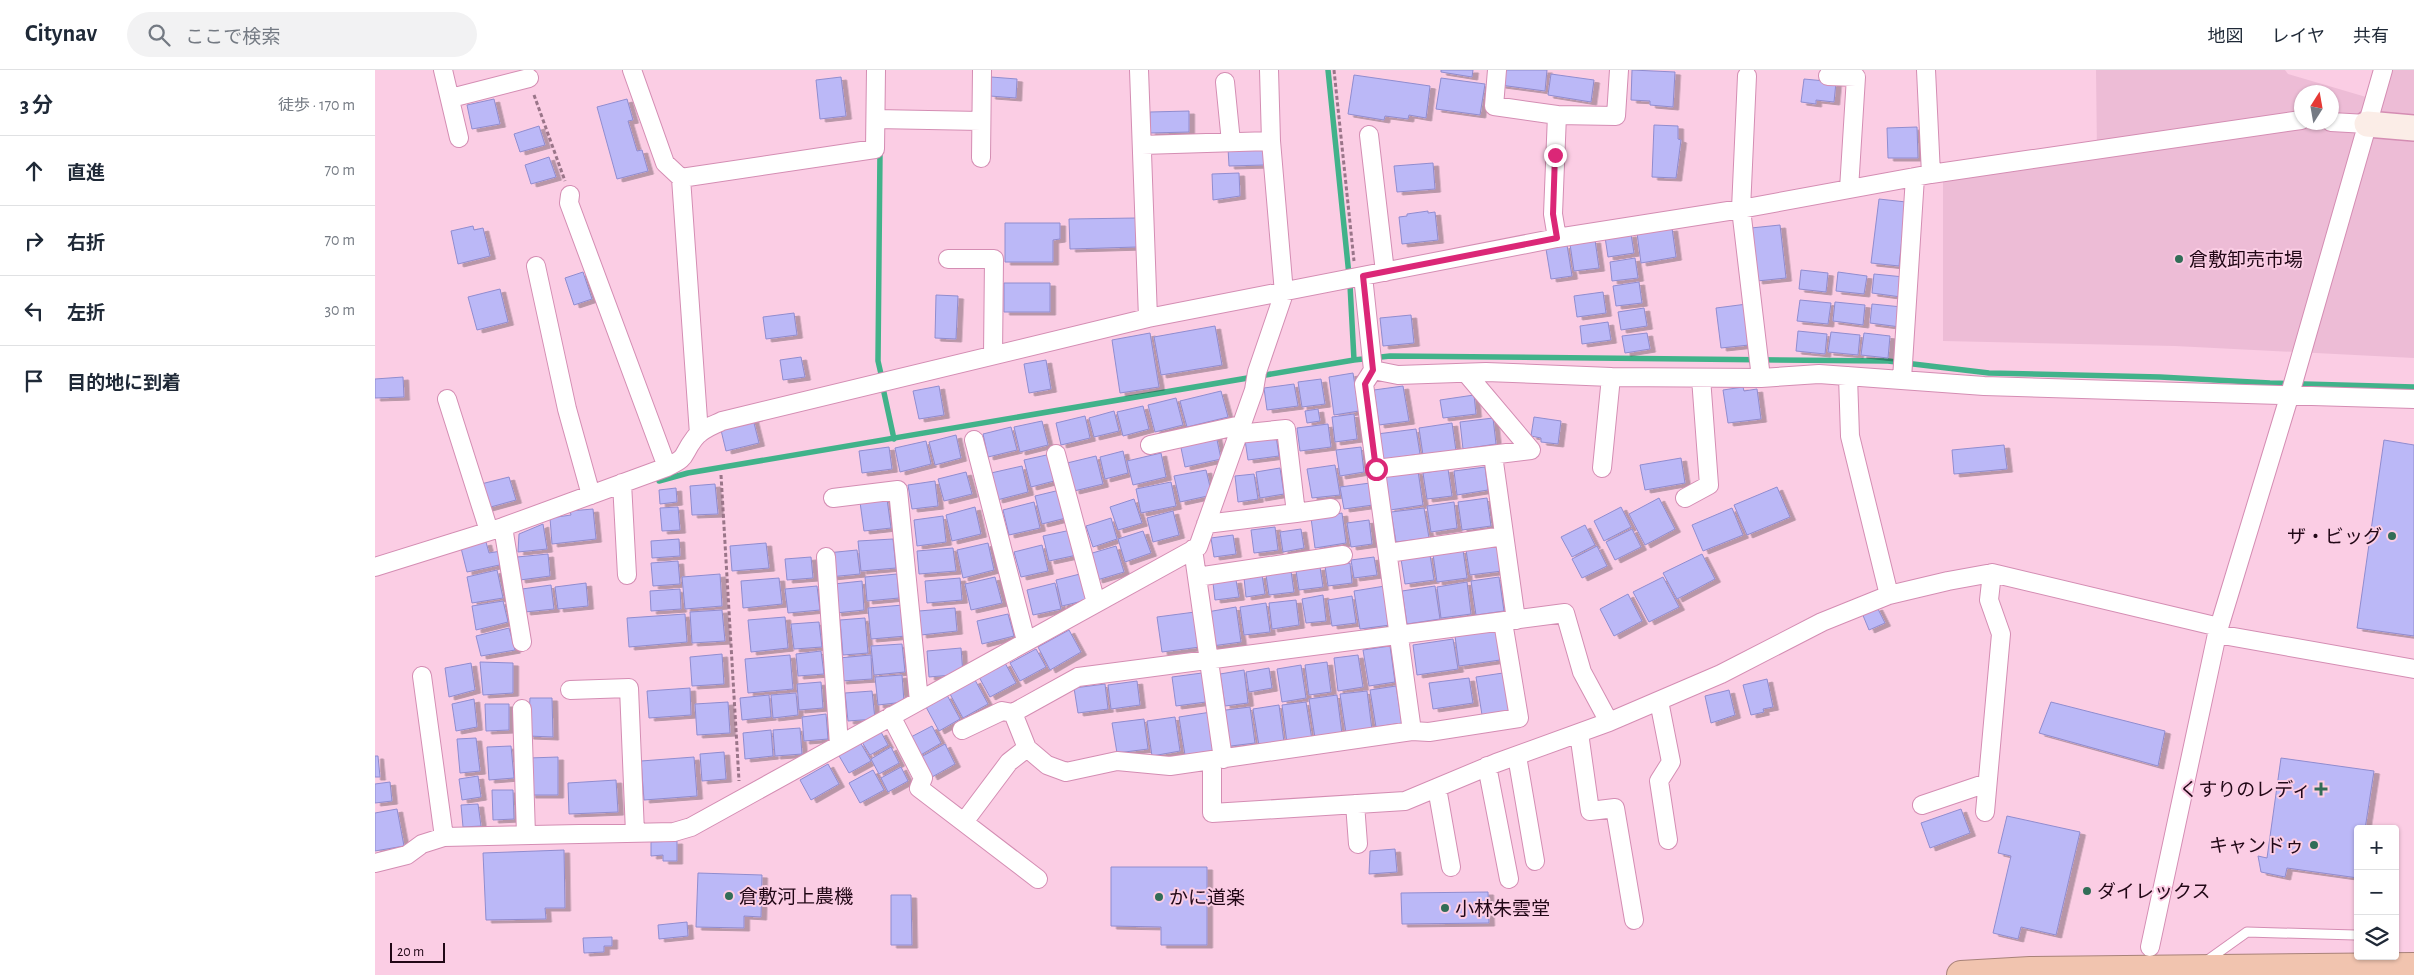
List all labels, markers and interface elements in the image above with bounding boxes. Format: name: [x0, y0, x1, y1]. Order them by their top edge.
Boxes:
search box: [127, 12, 477, 57]
icon: search: [145, 21, 173, 49]
text: Citynav: [25, 22, 97, 46]
text: ここで検索: [185, 28, 280, 47]
text: 地図: [2208, 28, 2244, 46]
text: レイヤ: [2272, 28, 2325, 46]
text: 共有: [2353, 28, 2389, 46]
north arrow: [2294, 85, 2339, 130]
text: 3 分: [20, 95, 53, 116]
text: 徒歩 · 170 m: [278, 97, 355, 113]
route end: [1544, 144, 1567, 167]
icon: ahead: [20, 157, 48, 185]
text: 70 m: [324, 162, 355, 178]
text: 直進: [67, 164, 105, 183]
icon: right: [20, 227, 48, 255]
text: 70 m: [324, 232, 355, 248]
text: 右折: [67, 234, 105, 253]
place label: 倉敷卸売市場: [2189, 249, 2303, 270]
marker: 倉敷卸売市場: [2173, 253, 2185, 265]
icon: left: [20, 297, 48, 325]
text: 30 m: [325, 302, 355, 318]
text: 左折: [67, 304, 105, 323]
icon: arrive: [20, 367, 48, 395]
text: 目的地に到着: [67, 374, 181, 393]
route start: [1365, 458, 1388, 481]
place label: ザ・ビッグ: [2287, 527, 2382, 547]
marker: ザ・ビッグ: [2386, 530, 2398, 542]
place label: くすりのレディ: [2179, 779, 2311, 800]
marker: くすりのレディ: [2315, 783, 2327, 795]
map controls: [2354, 825, 2399, 960]
button: +: [2354, 825, 2399, 870]
place label: キャンドゥ: [2209, 836, 2304, 856]
marker: キャンドゥ: [2308, 839, 2320, 851]
button: −: [2354, 870, 2399, 915]
place label: ダイレックス: [2097, 881, 2210, 902]
marker: ダイレックス: [2081, 885, 2093, 897]
place label: 倉敷河上農機: [739, 886, 853, 907]
place label: かに道楽: [1169, 888, 1245, 908]
marker: 倉敷河上農機: [723, 890, 735, 902]
marker: かに道楽: [1153, 891, 1165, 903]
place label: 小林朱雲堂: [1455, 898, 1550, 919]
marker: 小林朱雲堂: [1439, 902, 1451, 914]
button: layers: [2354, 915, 2399, 960]
scale bar: [390, 940, 445, 963]
text: 20 m: [397, 945, 424, 959]

